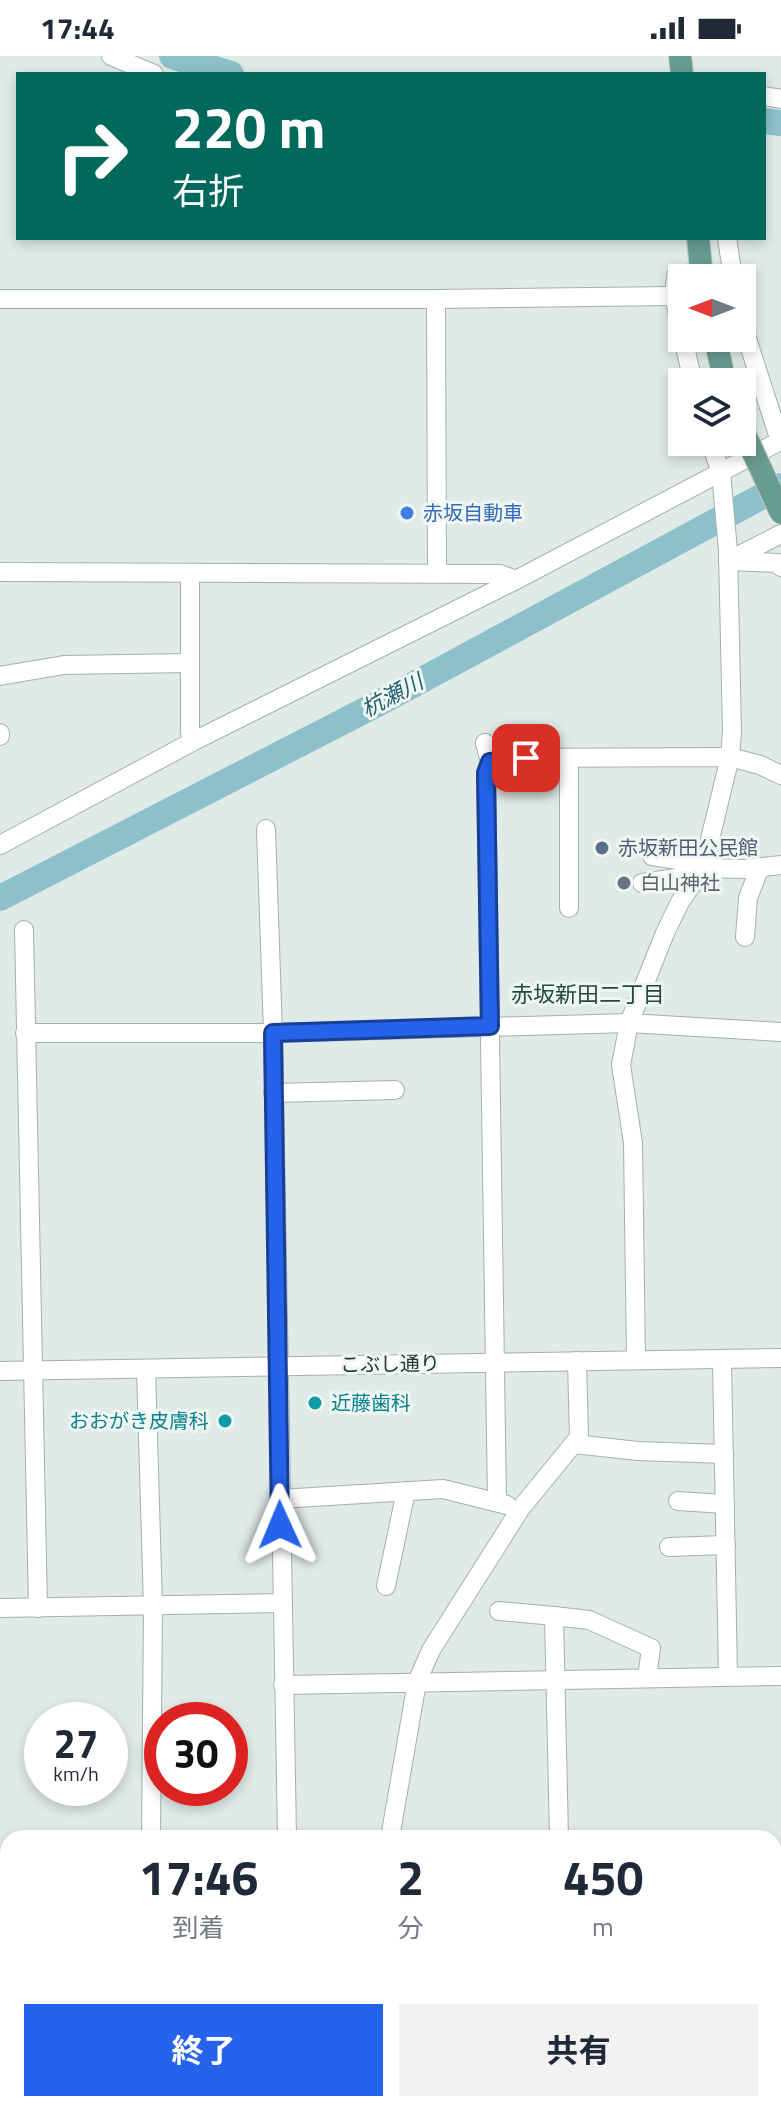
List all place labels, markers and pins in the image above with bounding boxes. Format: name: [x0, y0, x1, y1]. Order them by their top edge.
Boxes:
place label: 赤坂自動車: [423, 497, 523, 528]
marker: 赤坂自動車: [398, 504, 416, 522]
pin: [492, 724, 560, 792]
place label: 赤坂新田公民館: [618, 832, 758, 863]
marker: 赤坂新田公民館: [593, 839, 611, 857]
place label: 白山神社: [640, 867, 720, 898]
marker: 白山神社: [615, 874, 633, 892]
place label: 近藤歯科: [331, 1387, 411, 1418]
marker: 近藤歯科: [306, 1394, 324, 1412]
place label: おおがき皮膚科: [69, 1405, 209, 1436]
marker: おおがき皮膚科: [216, 1412, 234, 1430]

